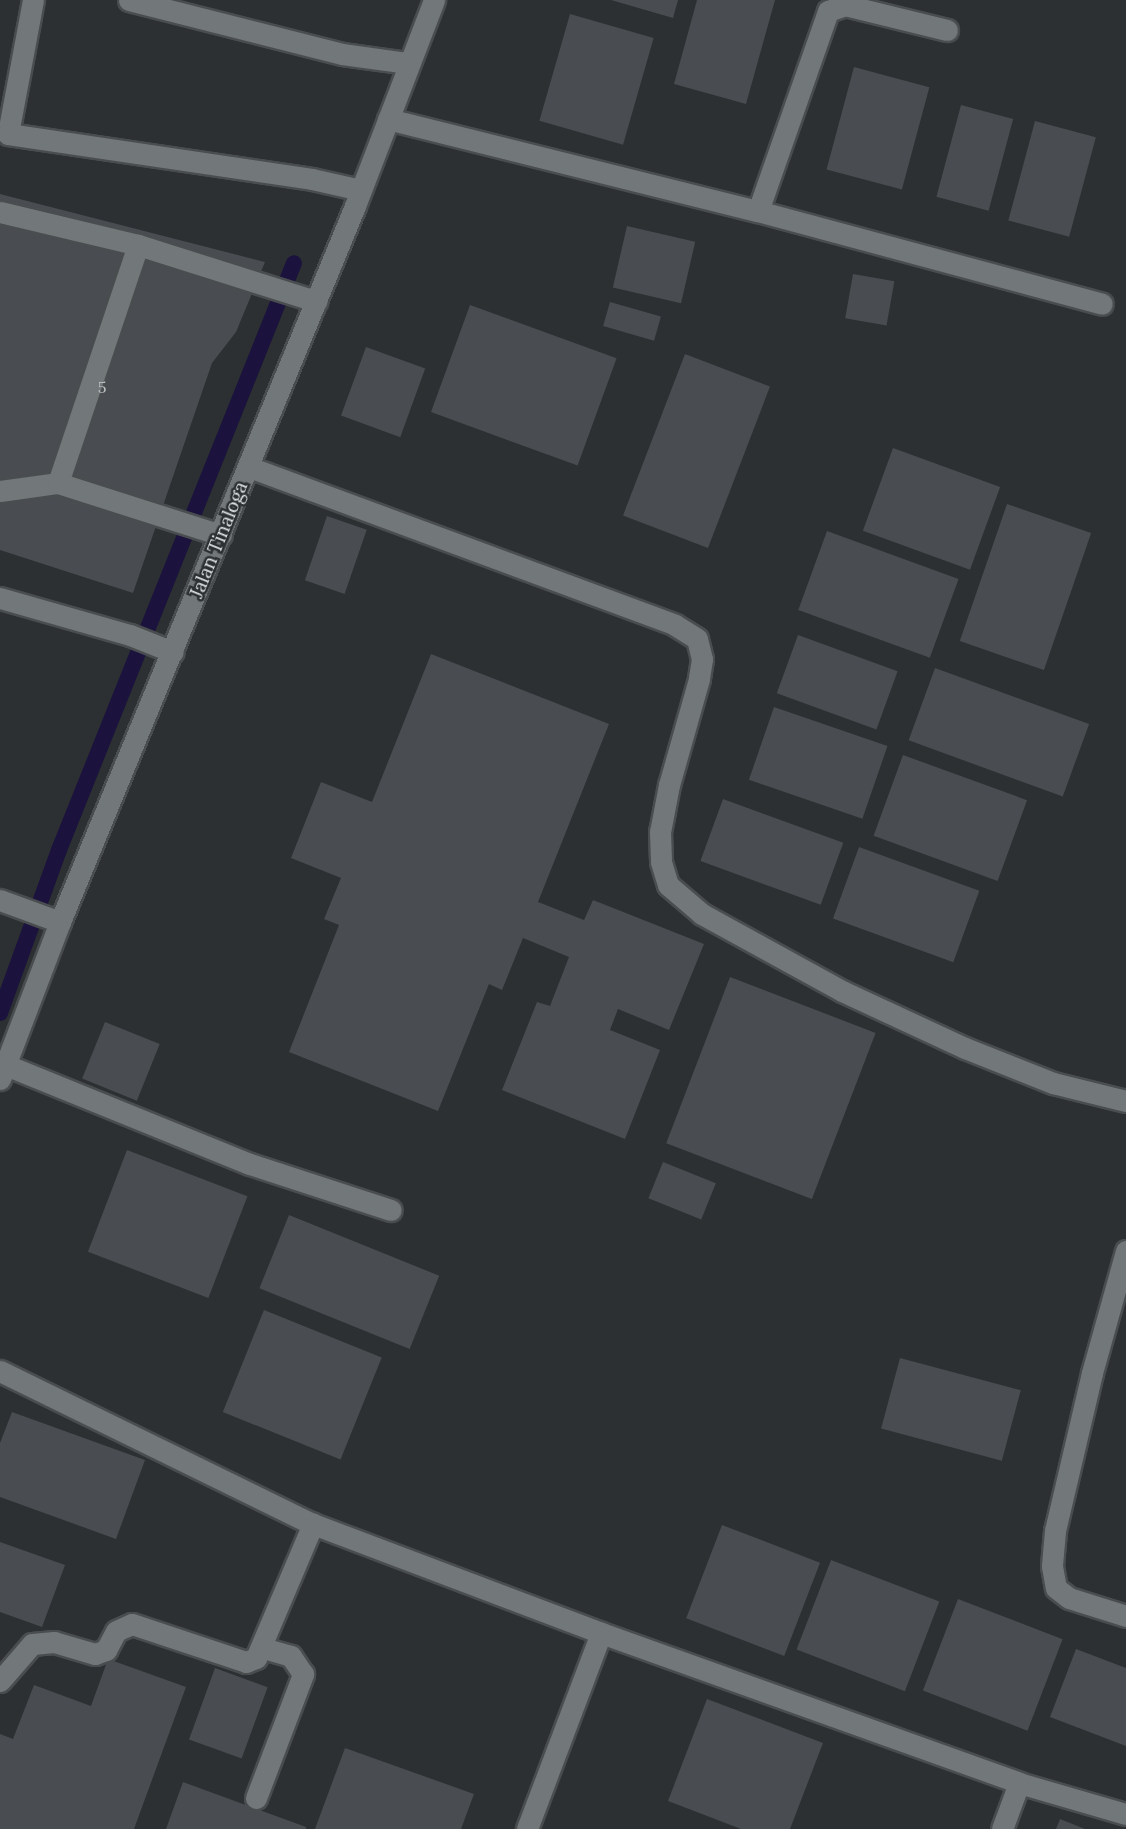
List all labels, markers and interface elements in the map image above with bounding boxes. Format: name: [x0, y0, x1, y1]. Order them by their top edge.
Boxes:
house number: 5: [98, 377, 106, 397]
street label: Jalan Tinaloga: [185, 478, 253, 602]

